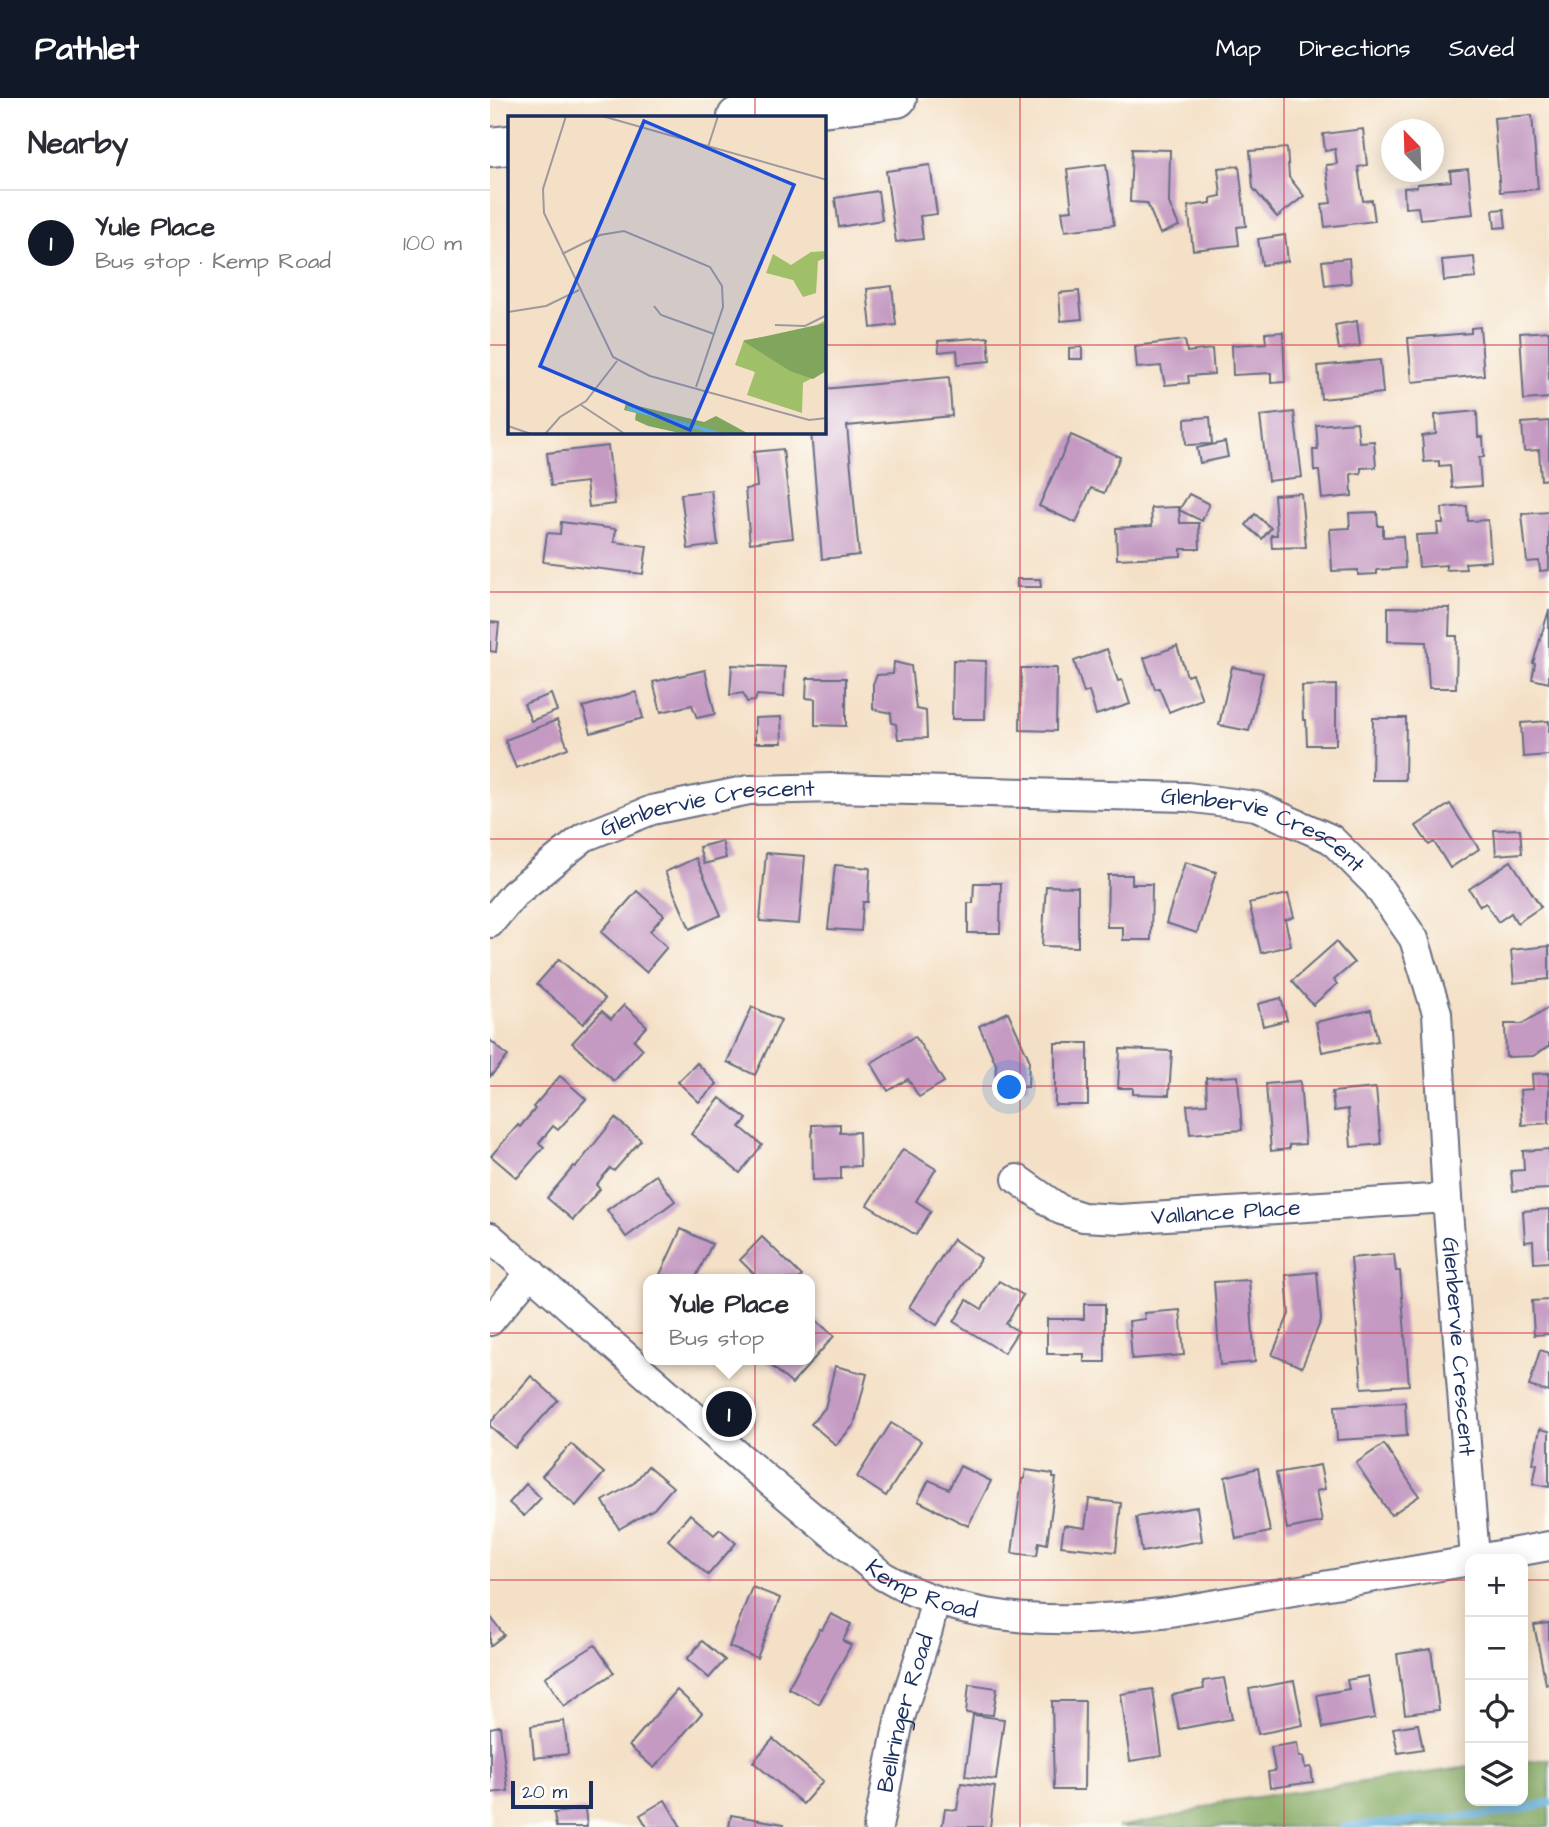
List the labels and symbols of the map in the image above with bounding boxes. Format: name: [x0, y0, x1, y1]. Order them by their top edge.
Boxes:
inset map: [508, 116, 826, 434]
north arrow: [1381, 119, 1444, 182]
street label: Glenbervie Crescent: [595, 772, 816, 845]
street label: Glenbervie Crescent: [1161, 780, 1372, 880]
your location: [992, 1070, 1026, 1104]
street label: Vallance Place: [1150, 1191, 1302, 1233]
street label: Glenbervie Crescent: [1434, 1236, 1483, 1458]
pin: 1: [706, 1388, 752, 1440]
street label: Kemp Road: [858, 1552, 980, 1627]
street label: Bellringer Road: [869, 1630, 942, 1795]
scale bar: [511, 1778, 593, 1810]

